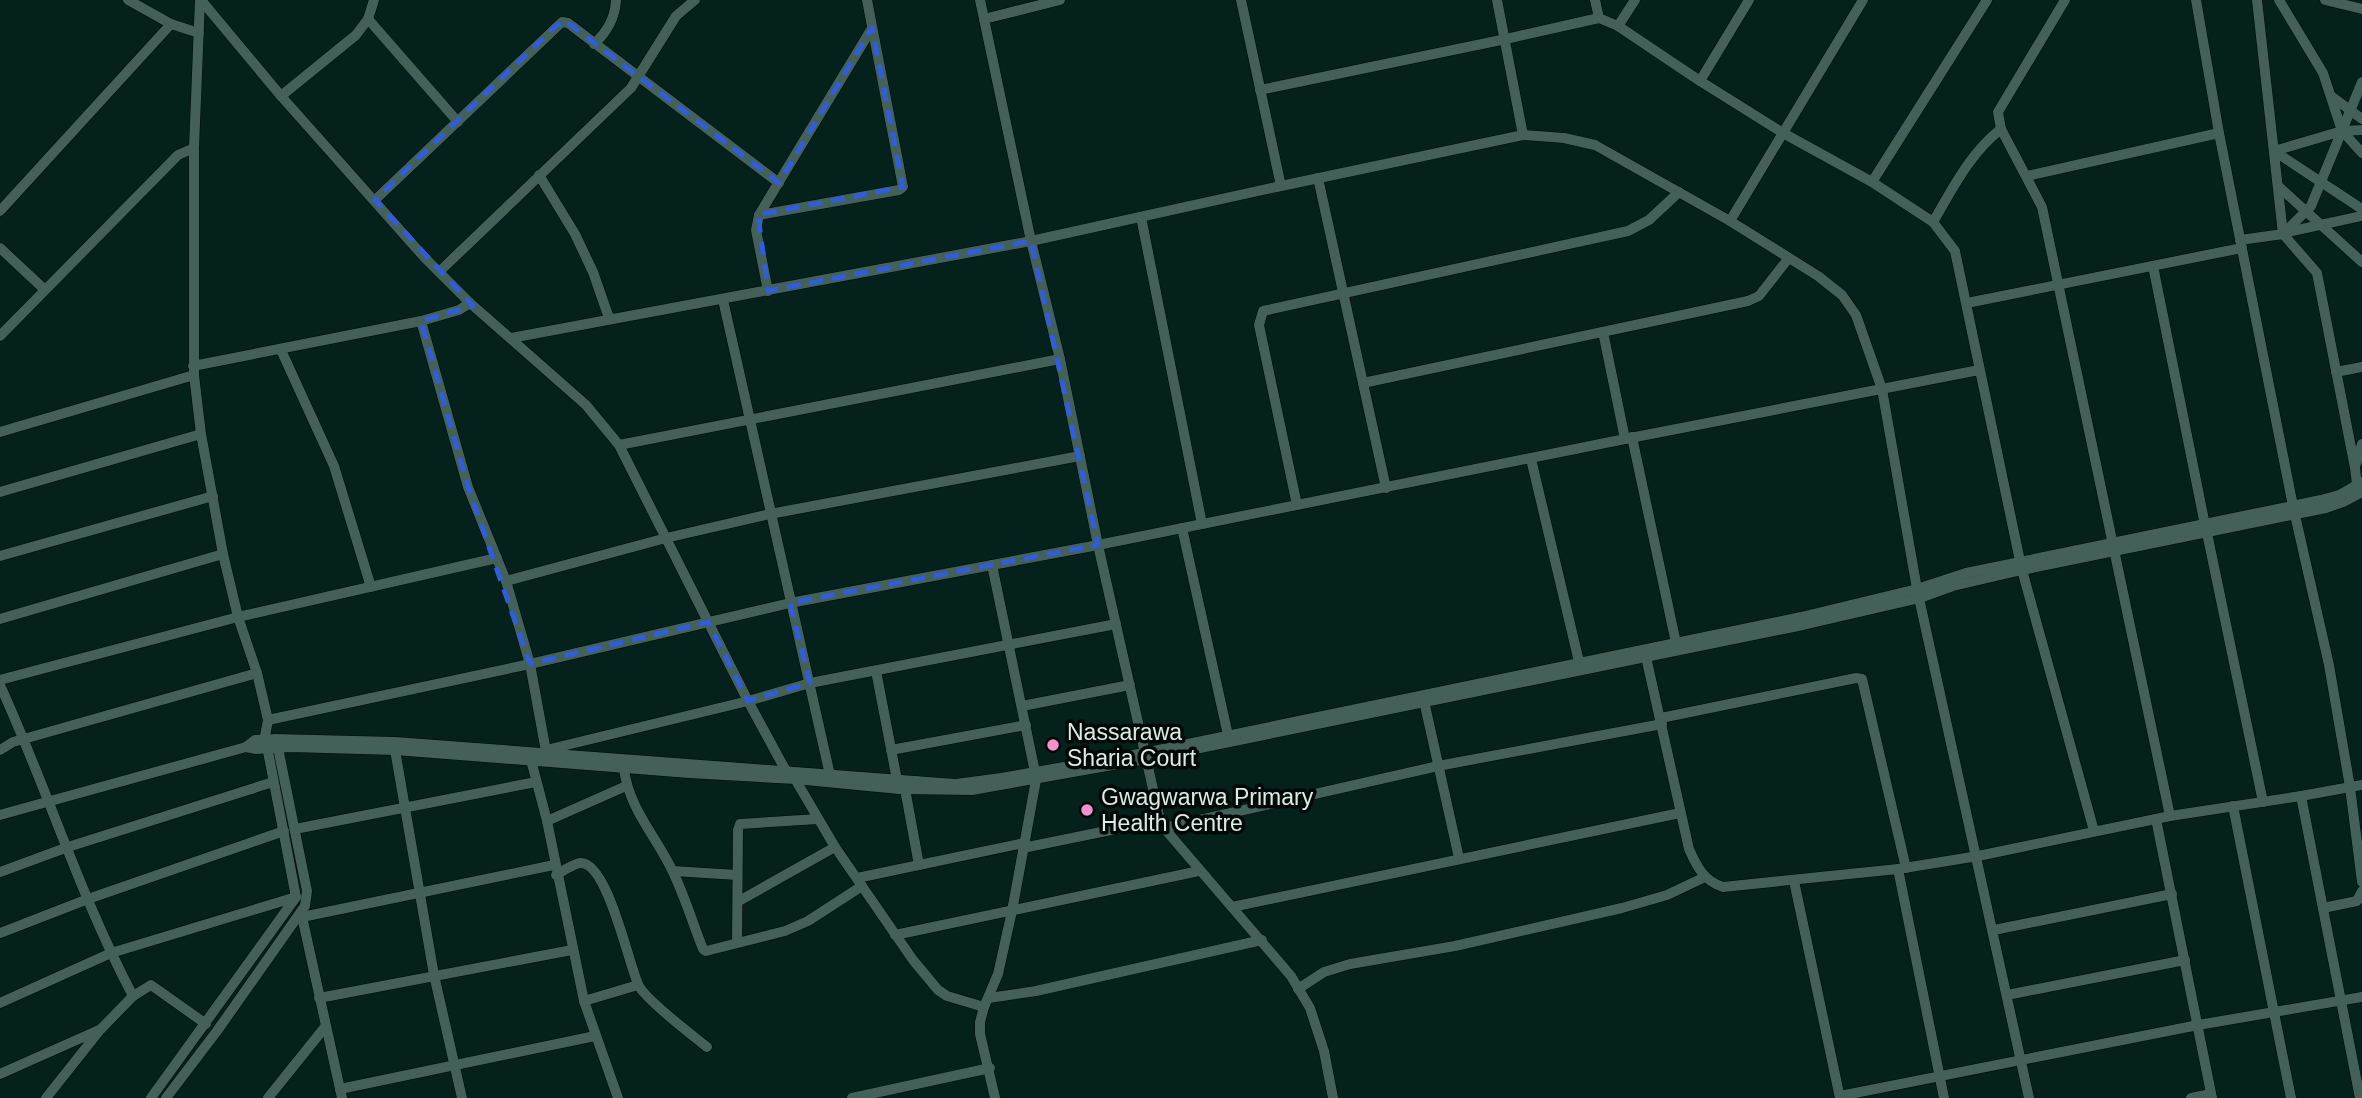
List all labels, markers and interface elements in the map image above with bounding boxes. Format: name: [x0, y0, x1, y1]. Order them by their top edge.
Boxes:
place label: Nassarawa Sharia Court: [1067, 719, 1197, 771]
marker: Nassarawa Sharia Court: [1045, 737, 1061, 753]
place label: Gwagwarwa Primary Health Centre: [1101, 784, 1314, 836]
marker: Gwagwarwa Primary Health Centre: [1079, 802, 1095, 818]

